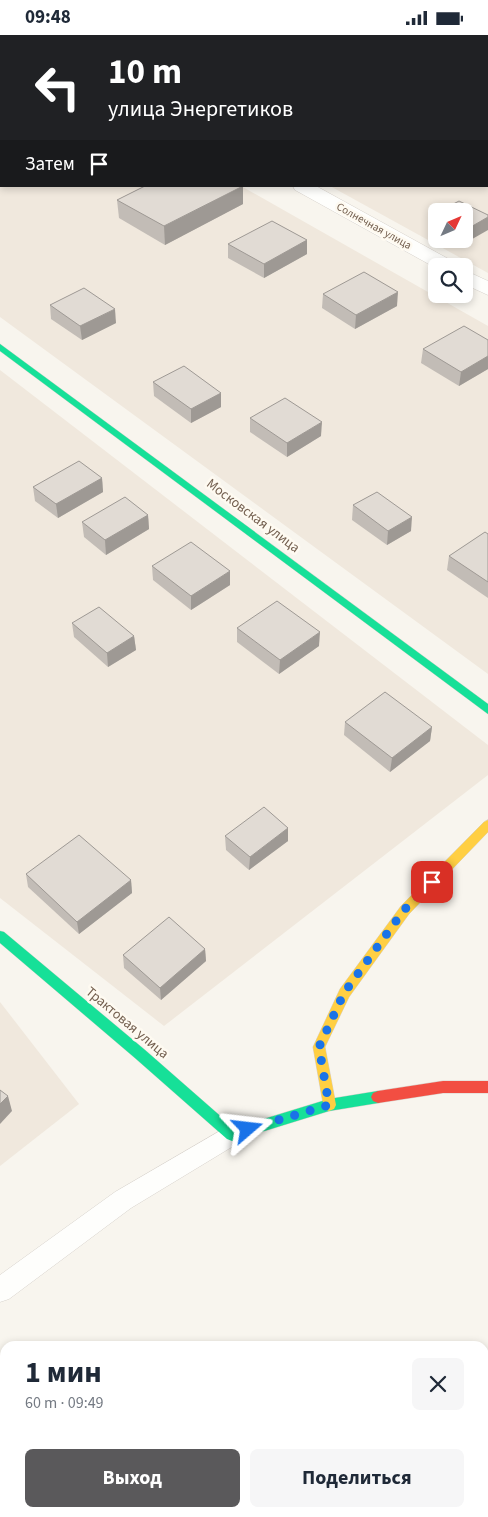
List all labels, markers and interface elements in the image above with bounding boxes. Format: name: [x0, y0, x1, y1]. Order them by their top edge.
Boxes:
text: 09:48: [25, 4, 71, 31]
text: 10 m: [108, 47, 182, 97]
icon: left: [25, 55, 90, 120]
text: улица Энергетиков: [108, 93, 293, 125]
icon: arrive: [85, 150, 113, 178]
text: Затем: [25, 151, 75, 178]
street label: Солнечная улица: [334, 199, 414, 253]
north arrow: [428, 203, 472, 247]
map controls: [428, 203, 473, 303]
button: search: [428, 258, 473, 303]
street label: Московская улица: [202, 474, 304, 558]
pin: [411, 861, 453, 903]
icon: arrive: [418, 868, 446, 896]
street label: Трактовая улица: [81, 982, 173, 1064]
position arrow: [221, 1102, 273, 1154]
text: 1 мин: [25, 1351, 102, 1394]
button: close: [412, 1358, 464, 1410]
text: 60 m · 09:49: [25, 1392, 104, 1414]
button: Выход: [25, 1449, 240, 1507]
button: Поделиться: [250, 1449, 464, 1507]

